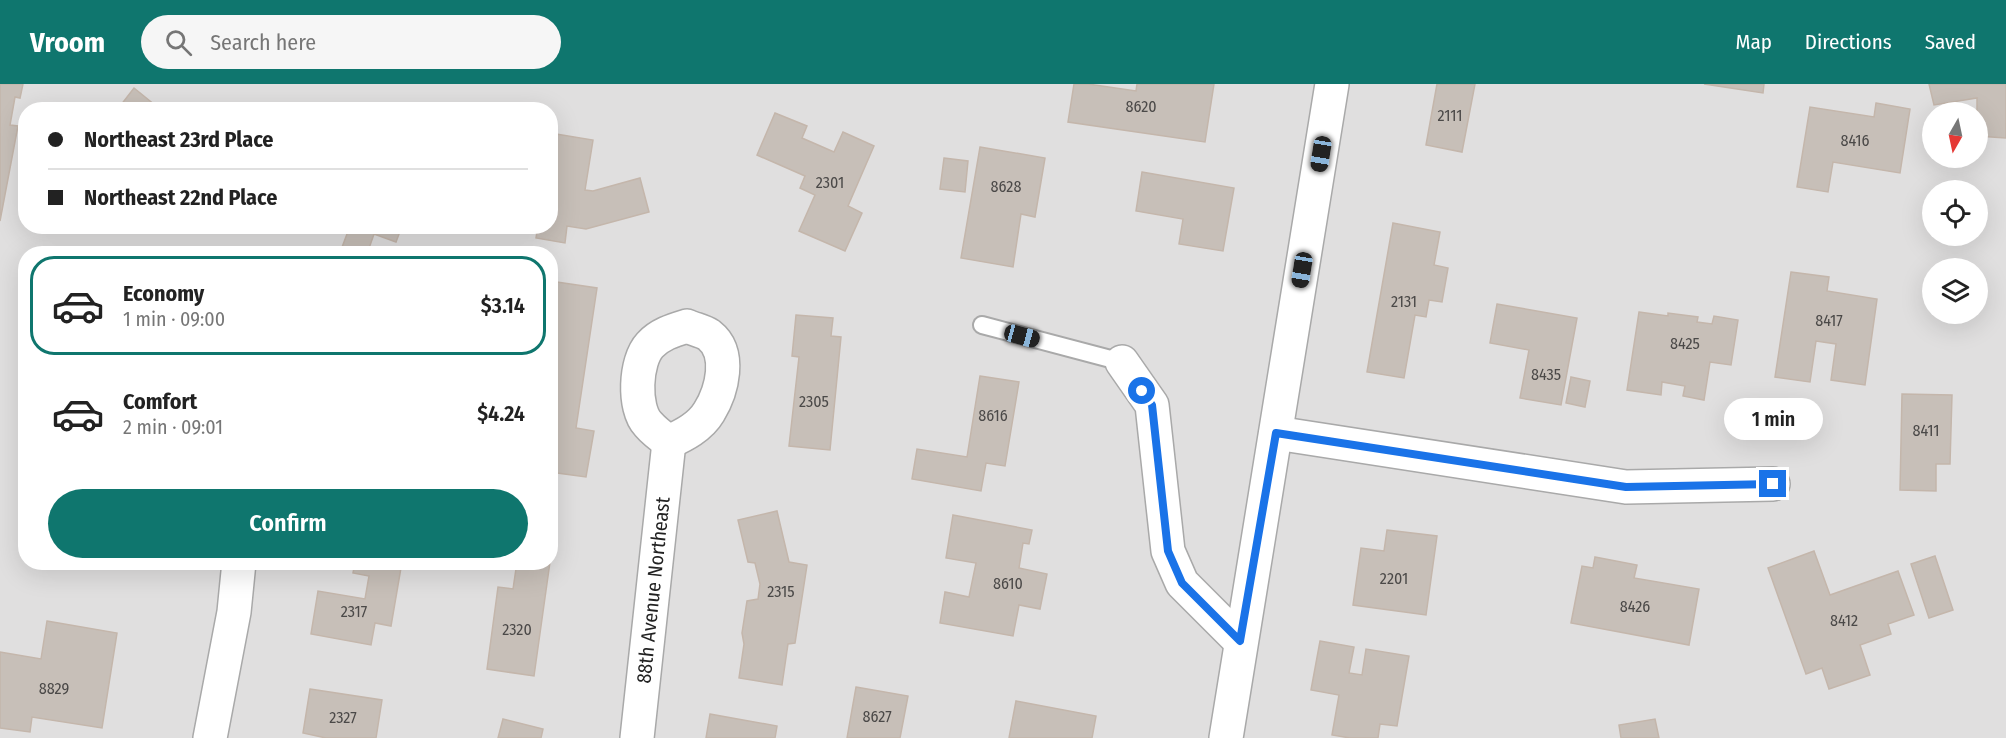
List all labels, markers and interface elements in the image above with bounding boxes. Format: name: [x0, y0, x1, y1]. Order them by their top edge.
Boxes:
search box: [141, 15, 561, 69]
text: Vroom: [30, 26, 105, 59]
icon: search: [162, 26, 195, 59]
text: Search here: [210, 29, 316, 56]
text: Map: [1735, 29, 1772, 55]
text: Directions: [1805, 29, 1892, 55]
text: Saved: [1925, 29, 1976, 55]
house number: 8620: [1125, 97, 1157, 116]
north arrow: [1922, 102, 1988, 168]
map controls: [1922, 102, 1988, 324]
house number: 2111: [1438, 106, 1462, 125]
text: Northeast 23rd Place: [84, 126, 274, 153]
house number: 8416: [1840, 131, 1870, 150]
car: [1309, 135, 1333, 173]
house number: 2301: [816, 173, 844, 192]
house number: 8628: [991, 177, 1021, 196]
button: locate: [1922, 180, 1988, 246]
text: Northeast 22nd Place: [84, 184, 277, 211]
car: [1290, 251, 1314, 289]
button: layers: [1922, 258, 1988, 324]
icon: car: [51, 279, 105, 333]
text: Economy: [123, 280, 204, 307]
text: $3.14: [481, 292, 525, 319]
house number: 2131: [1391, 292, 1417, 311]
text: 1 min · 09:00: [123, 307, 225, 331]
house number: 8417: [1815, 311, 1843, 330]
car: [1002, 323, 1042, 349]
house number: 8425: [1670, 334, 1700, 353]
house number: 8435: [1531, 365, 1561, 384]
route start: [1128, 377, 1155, 404]
icon: car: [51, 387, 105, 441]
text: Comfort: [123, 388, 197, 415]
house number: 2305: [799, 392, 829, 411]
callout: 1 min: [1724, 397, 1822, 439]
text: $4.24: [477, 400, 525, 427]
house number: 8616: [978, 406, 1008, 425]
text: 1 min: [1752, 407, 1795, 431]
text: 2 min · 09:01: [123, 415, 223, 439]
house number: 8411: [1912, 421, 1940, 440]
route end: [1759, 470, 1786, 497]
button: Confirm: [48, 489, 528, 558]
street label: 88th Avenue Northeast: [631, 495, 675, 685]
house number: 2201: [1380, 569, 1408, 588]
house number: 8610: [993, 574, 1023, 593]
house number: 2315: [767, 582, 795, 601]
house number: 8426: [1620, 597, 1650, 616]
house number: 2317: [341, 602, 368, 621]
house number: 8412: [1830, 611, 1858, 630]
house number: 2320: [502, 620, 532, 639]
house number: 8829: [39, 679, 70, 698]
house number: 8627: [862, 707, 892, 726]
house number: 2327: [329, 708, 357, 727]

